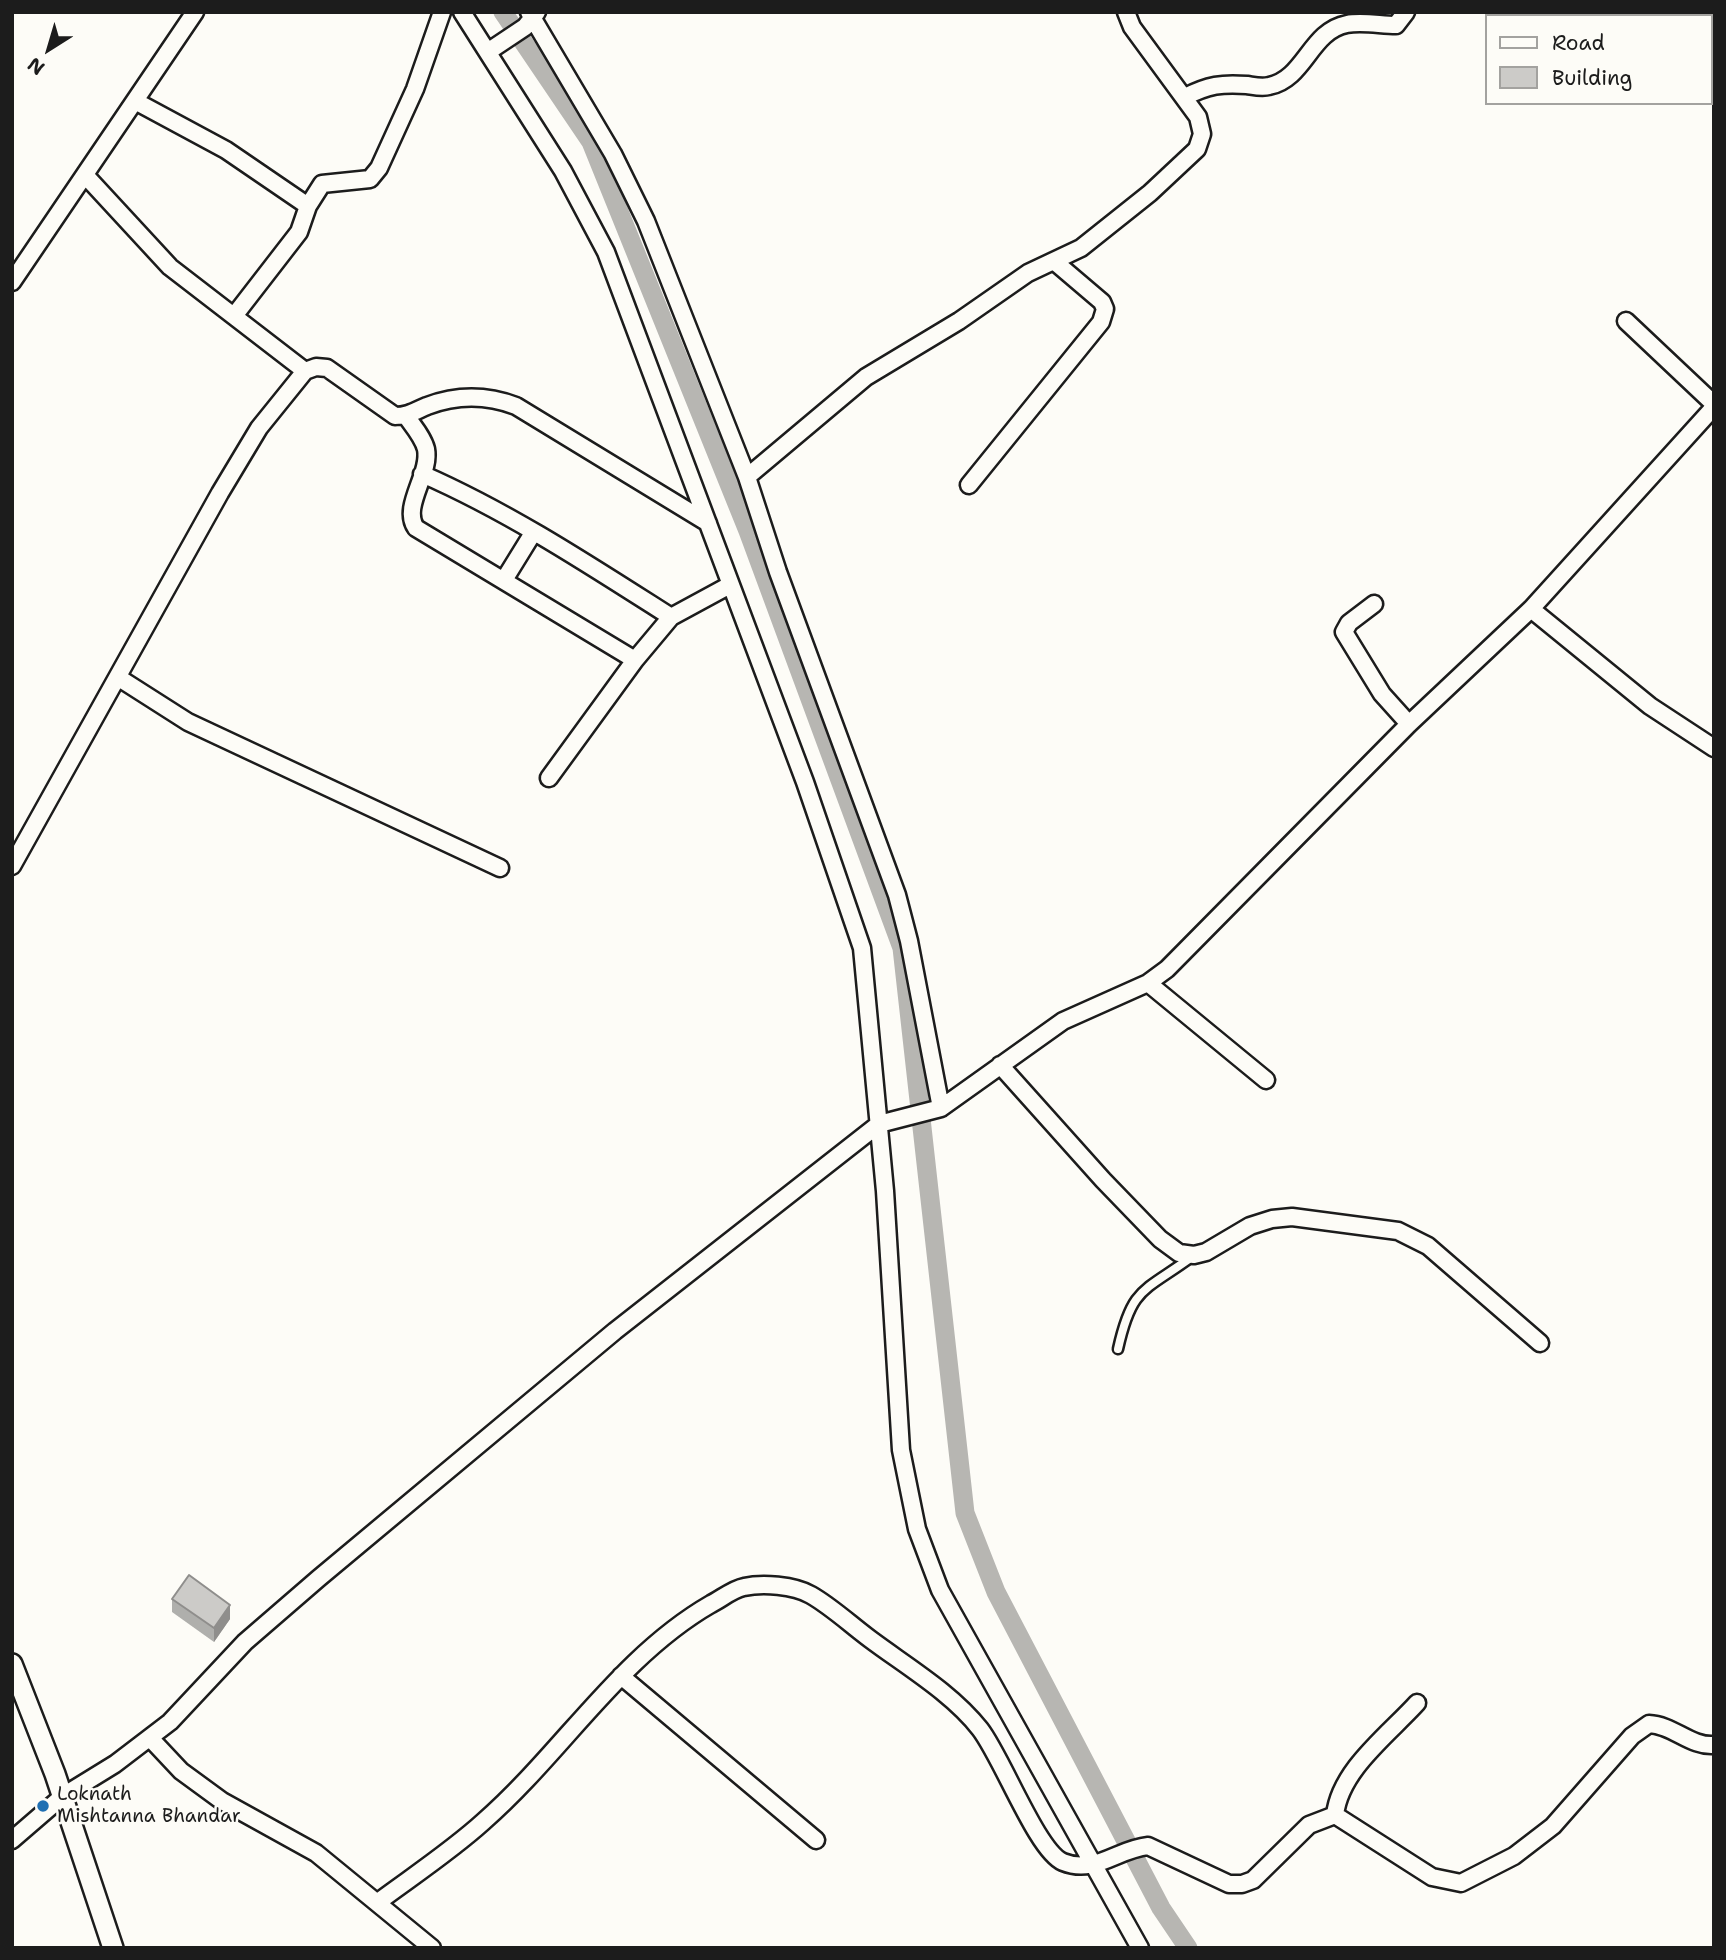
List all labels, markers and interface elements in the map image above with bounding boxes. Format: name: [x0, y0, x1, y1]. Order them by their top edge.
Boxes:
north arrow: [14, 14, 84, 84]
legend: [1484, 14, 1712, 105]
text: Road: [1552, 29, 1605, 57]
text: N: [23, 52, 50, 81]
text: Building: [1552, 64, 1632, 92]
place label: Loknath Mishtanna Bhandar: [57, 1784, 241, 1828]
marker: Loknath Mishtanna Bhandar: [35, 1798, 51, 1814]

